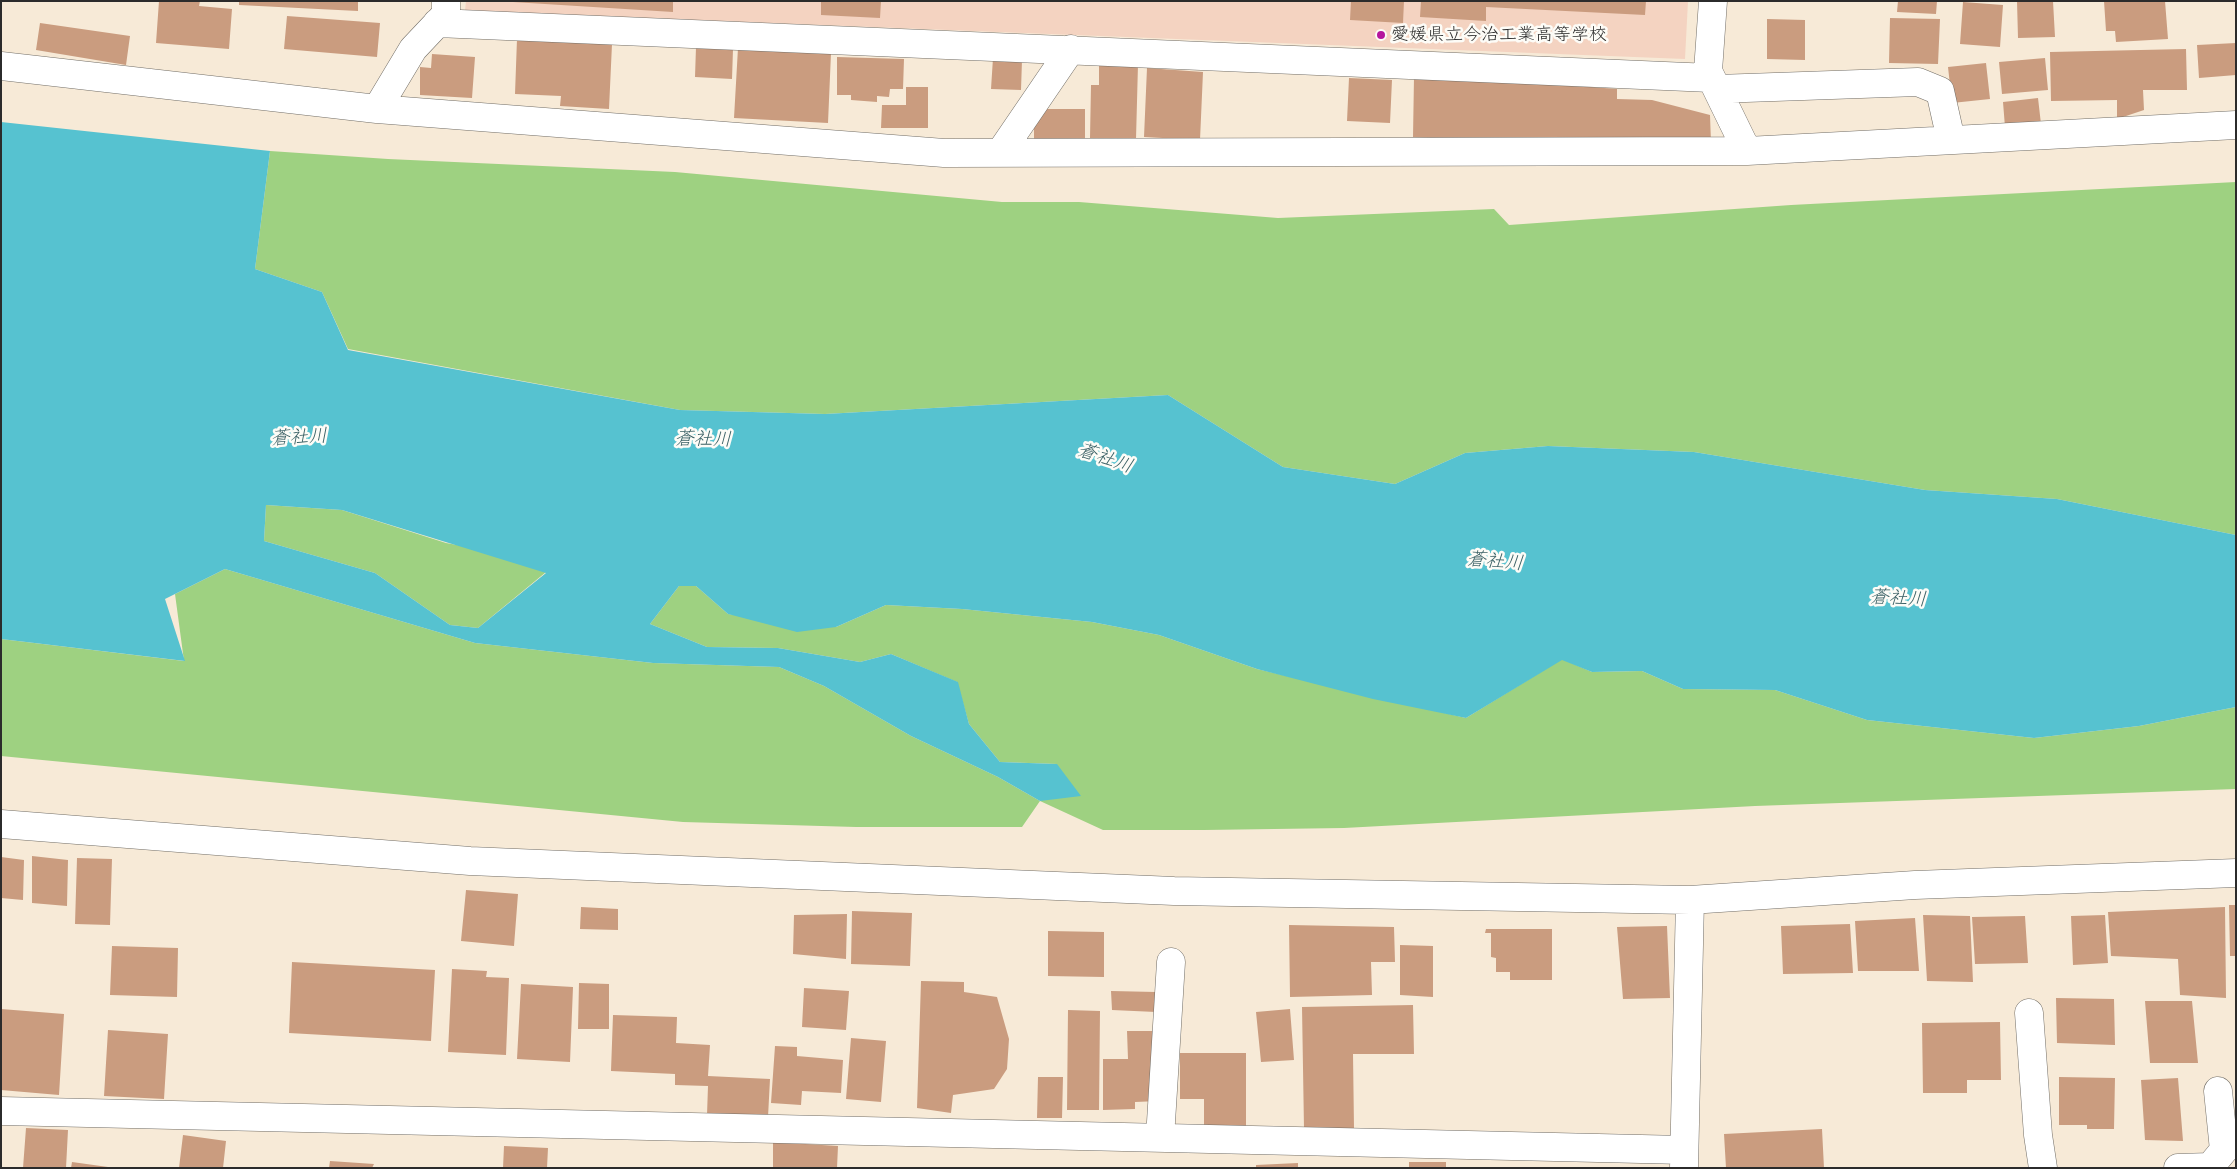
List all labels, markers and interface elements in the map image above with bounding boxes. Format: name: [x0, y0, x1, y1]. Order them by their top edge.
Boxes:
place label: 愛媛県立今治工業高等学校: [1391, 24, 1607, 46]
marker: 愛媛県立今治工業高等学校: [1375, 29, 1387, 41]
water label: 蒼社川: [270, 425, 328, 451]
water label: 蒼社川: [674, 428, 732, 452]
water label: 蒼社川: [1074, 439, 1136, 479]
water label: 蒼社川: [1466, 548, 1524, 576]
water label: 蒼社川: [1869, 586, 1927, 612]

